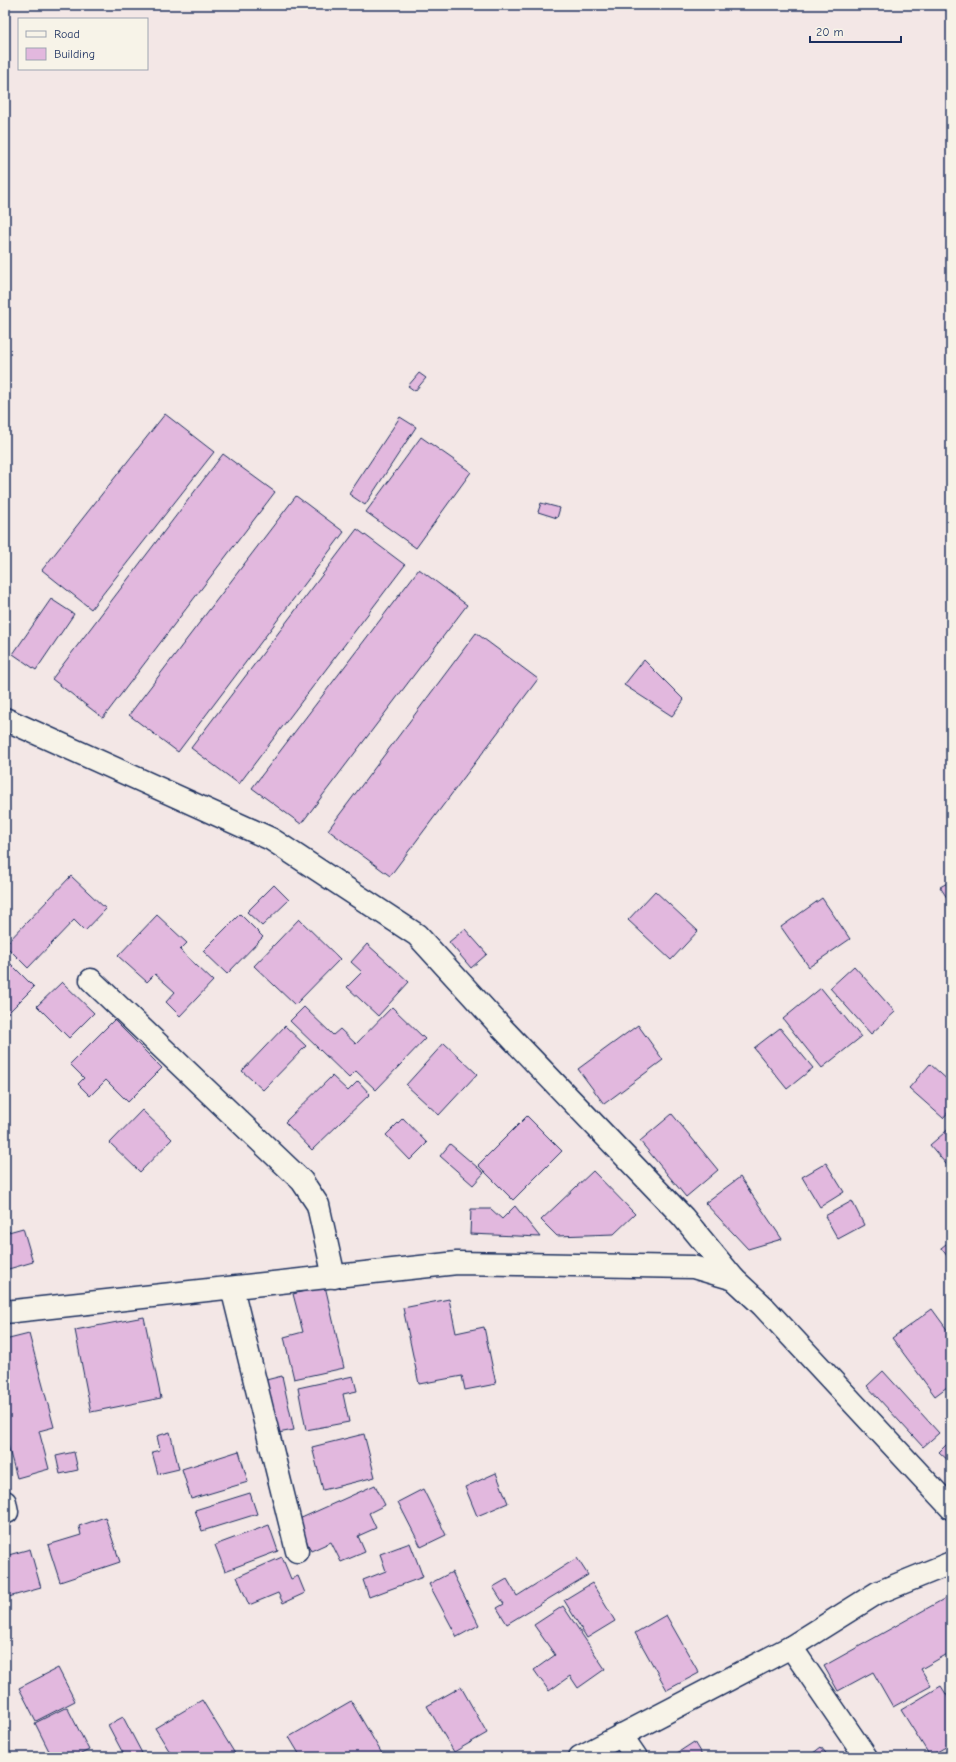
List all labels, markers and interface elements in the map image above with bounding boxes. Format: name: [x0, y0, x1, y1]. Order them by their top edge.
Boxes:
legend: [18, 18, 148, 70]
scale bar: [810, 18, 901, 44]
text: 20 m: [816, 25, 844, 39]
text: Road: [54, 27, 80, 41]
text: Building: [54, 47, 95, 61]

